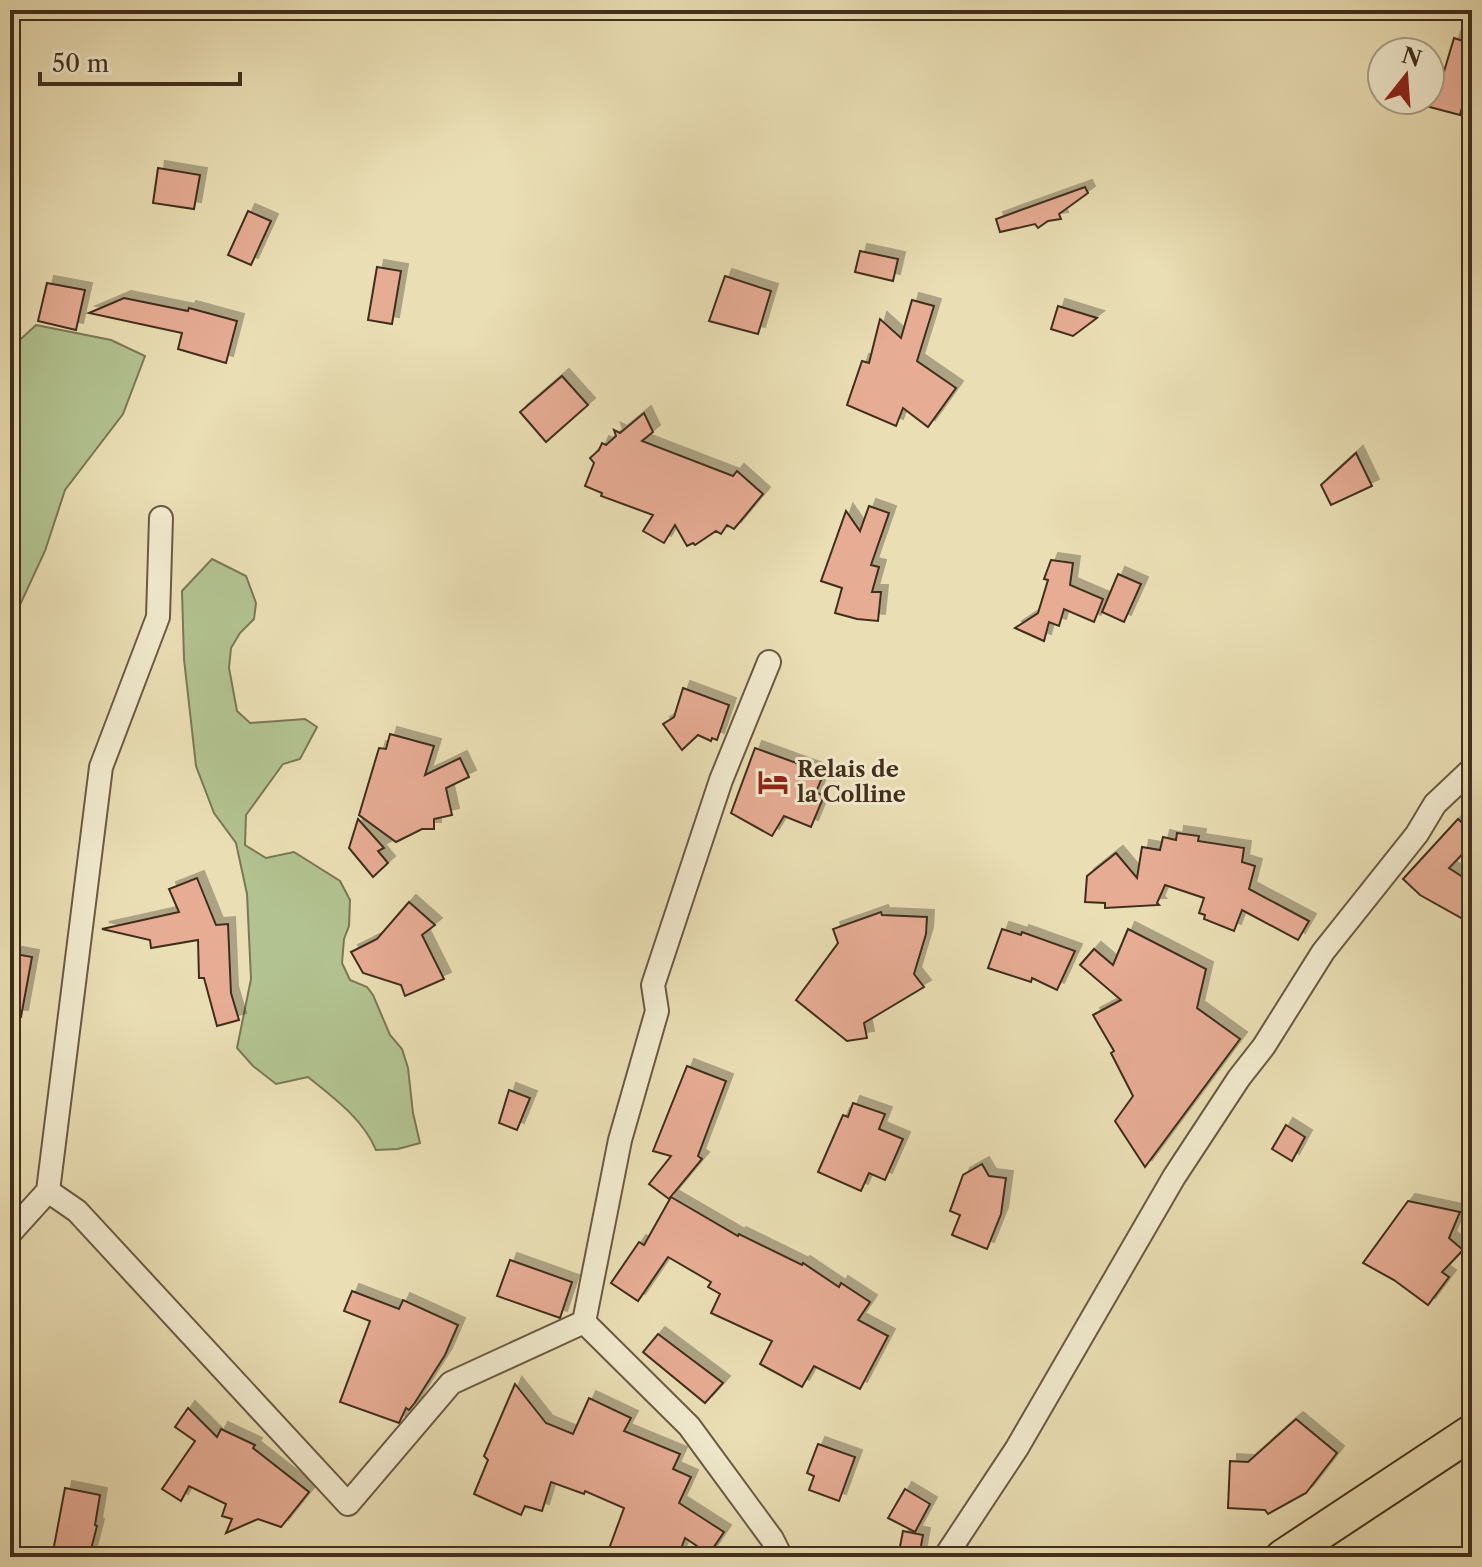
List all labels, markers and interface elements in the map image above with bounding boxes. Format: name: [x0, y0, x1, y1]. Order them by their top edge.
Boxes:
scale bar: [40, 36, 240, 86]
north arrow: [1366, 36, 1446, 116]
text: N: [1399, 42, 1425, 73]
text: 50 m: [52, 49, 109, 78]
place label: Relais de la Colline: [797, 756, 906, 808]
hotel icon: Relais de la Colline: [756, 765, 790, 799]

